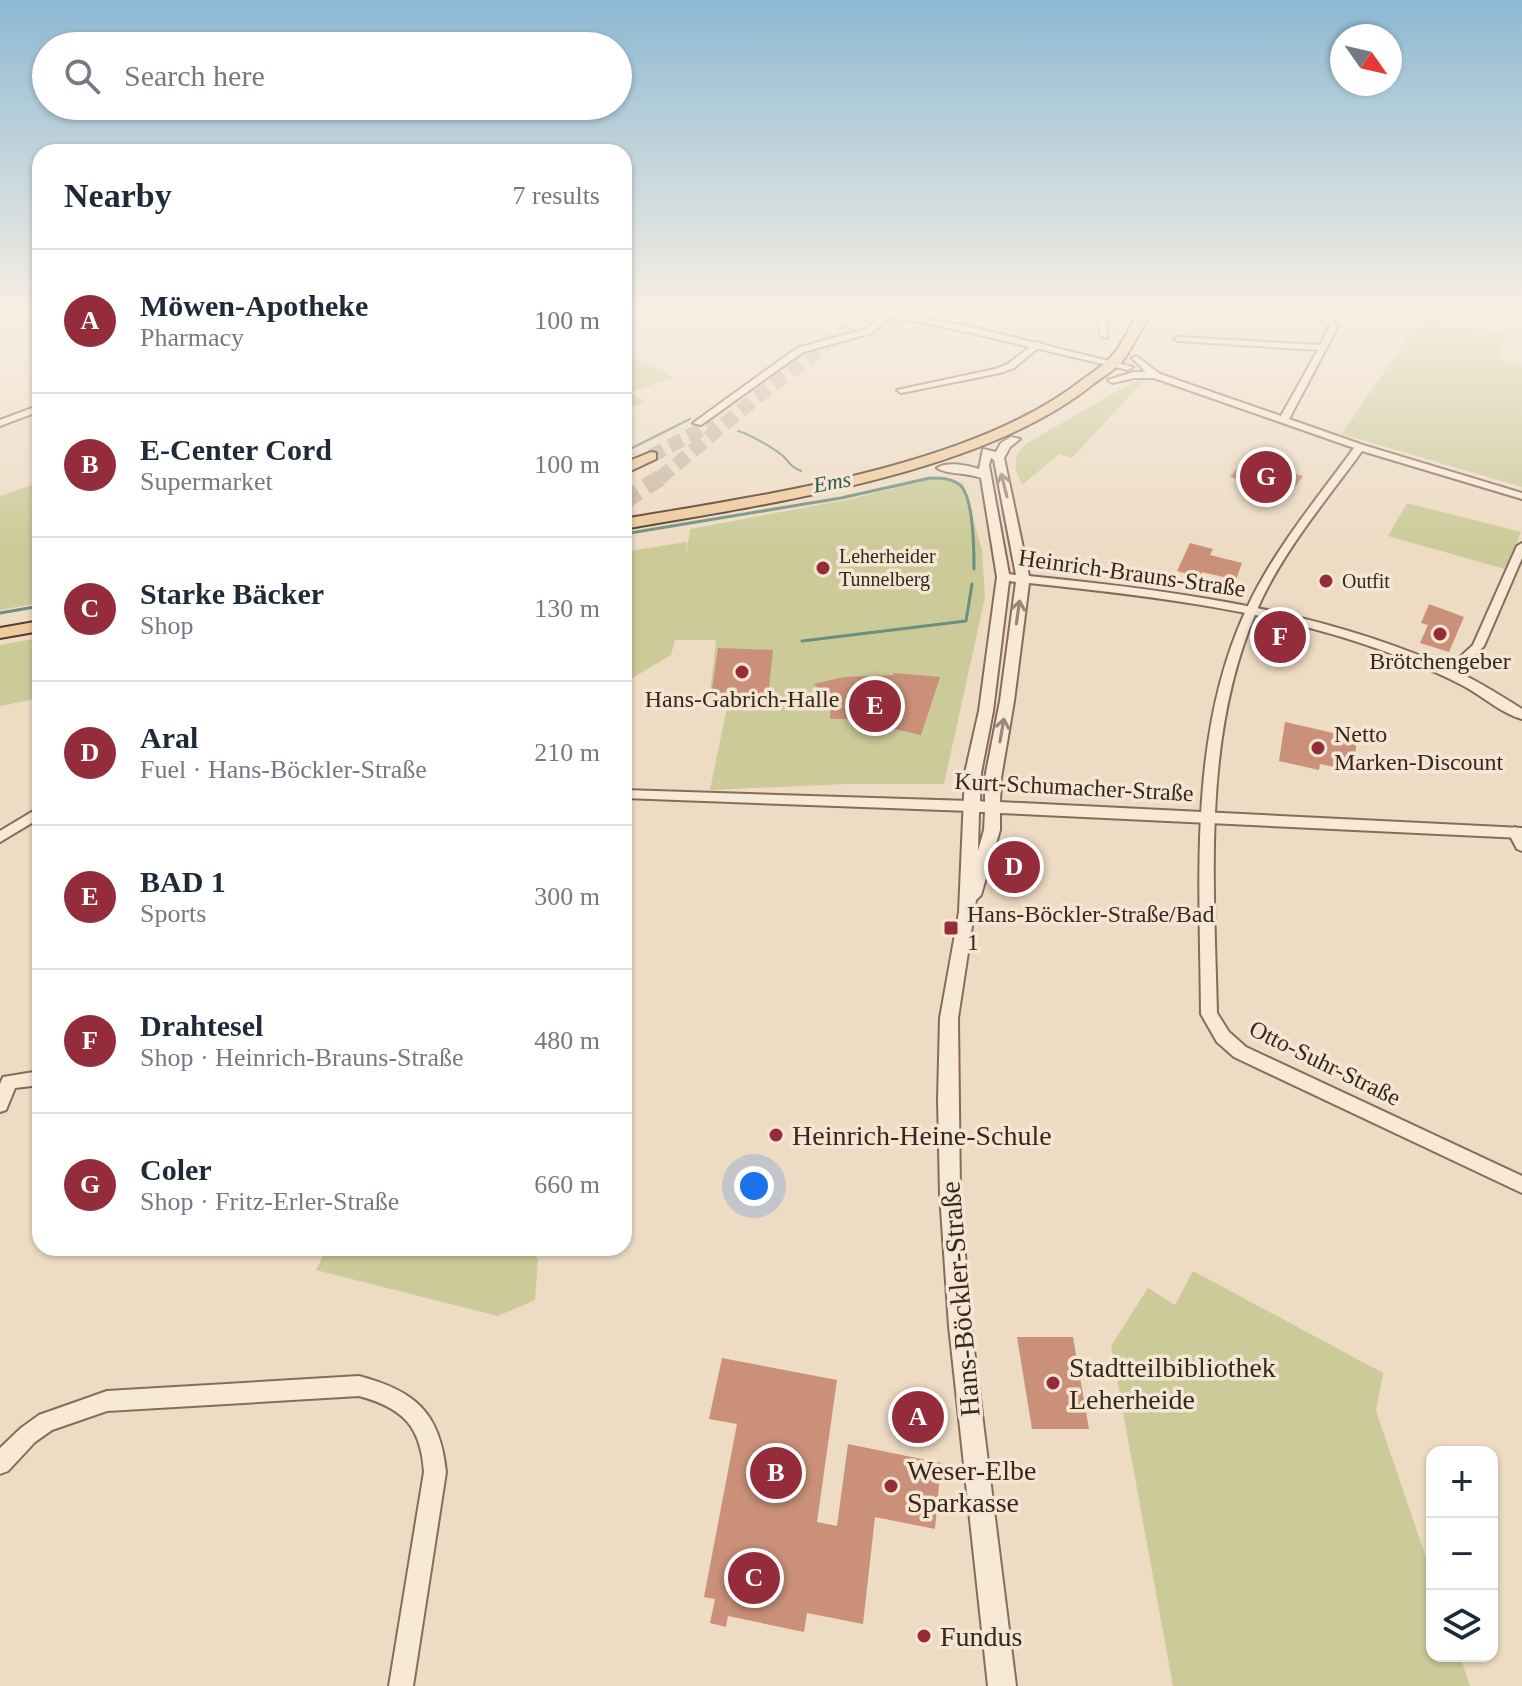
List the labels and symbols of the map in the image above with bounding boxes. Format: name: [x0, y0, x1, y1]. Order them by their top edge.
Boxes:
north arrow: [1330, 24, 1402, 96]
pin: G: [1240, 447, 1292, 507]
water label: Ems: [810, 466, 853, 498]
one-way arrow: [996, 472, 1011, 498]
street label: Heinrich-Brauns-Straße: [1017, 544, 1247, 602]
place label: Leherheider Tunnelberg: [839, 545, 936, 591]
marker: Leherheider Tunnelberg: [814, 559, 832, 577]
place label: Outfit: [1342, 570, 1390, 592]
marker: Outfit: [1317, 572, 1335, 590]
one-way arrow: [1011, 600, 1026, 625]
pin: F: [1254, 607, 1306, 667]
marker: Brötchengeber: [1431, 625, 1449, 643]
place label: Brötchengeber: [1369, 648, 1511, 674]
marker: Hans-Gabrich-Halle: [733, 663, 751, 681]
pin: E: [849, 676, 901, 736]
place label: Hans-Gabrich-Halle: [645, 686, 839, 712]
one-way arrow: [995, 717, 1010, 743]
place label: Netto Marken-Discount: [1334, 721, 1504, 775]
marker: Netto Marken-Discount: [1309, 739, 1327, 757]
street label: Kurt-Schumacher-Straße: [954, 768, 1194, 806]
pin: D: [988, 837, 1040, 897]
place label: Hans-Böckler-Straße/Bad 1: [967, 901, 1214, 955]
marker: Hans-Böckler-Straße/Bad 1: [942, 919, 960, 937]
street label: Otto-Suhr-Straße: [1245, 1015, 1405, 1111]
place label: Heinrich-Heine-Schule: [792, 1120, 1052, 1151]
marker: Heinrich-Heine-Schule: [767, 1126, 785, 1144]
your location: [734, 1166, 774, 1206]
street label: Hans-Böckler-Straße: [934, 1180, 986, 1418]
place label: Stadtteilbibliothek Leherheide: [1069, 1352, 1276, 1415]
marker: Stadtteilbibliothek Leherheide: [1044, 1374, 1062, 1392]
pin: A: [892, 1387, 944, 1447]
pin: B: [750, 1443, 802, 1503]
place label: Weser-Elbe Sparkasse: [907, 1455, 1036, 1518]
marker: Weser-Elbe Sparkasse: [882, 1477, 900, 1495]
pin: C: [728, 1548, 780, 1608]
place label: Fundus: [940, 1621, 1022, 1652]
marker: Fundus: [915, 1627, 933, 1645]

